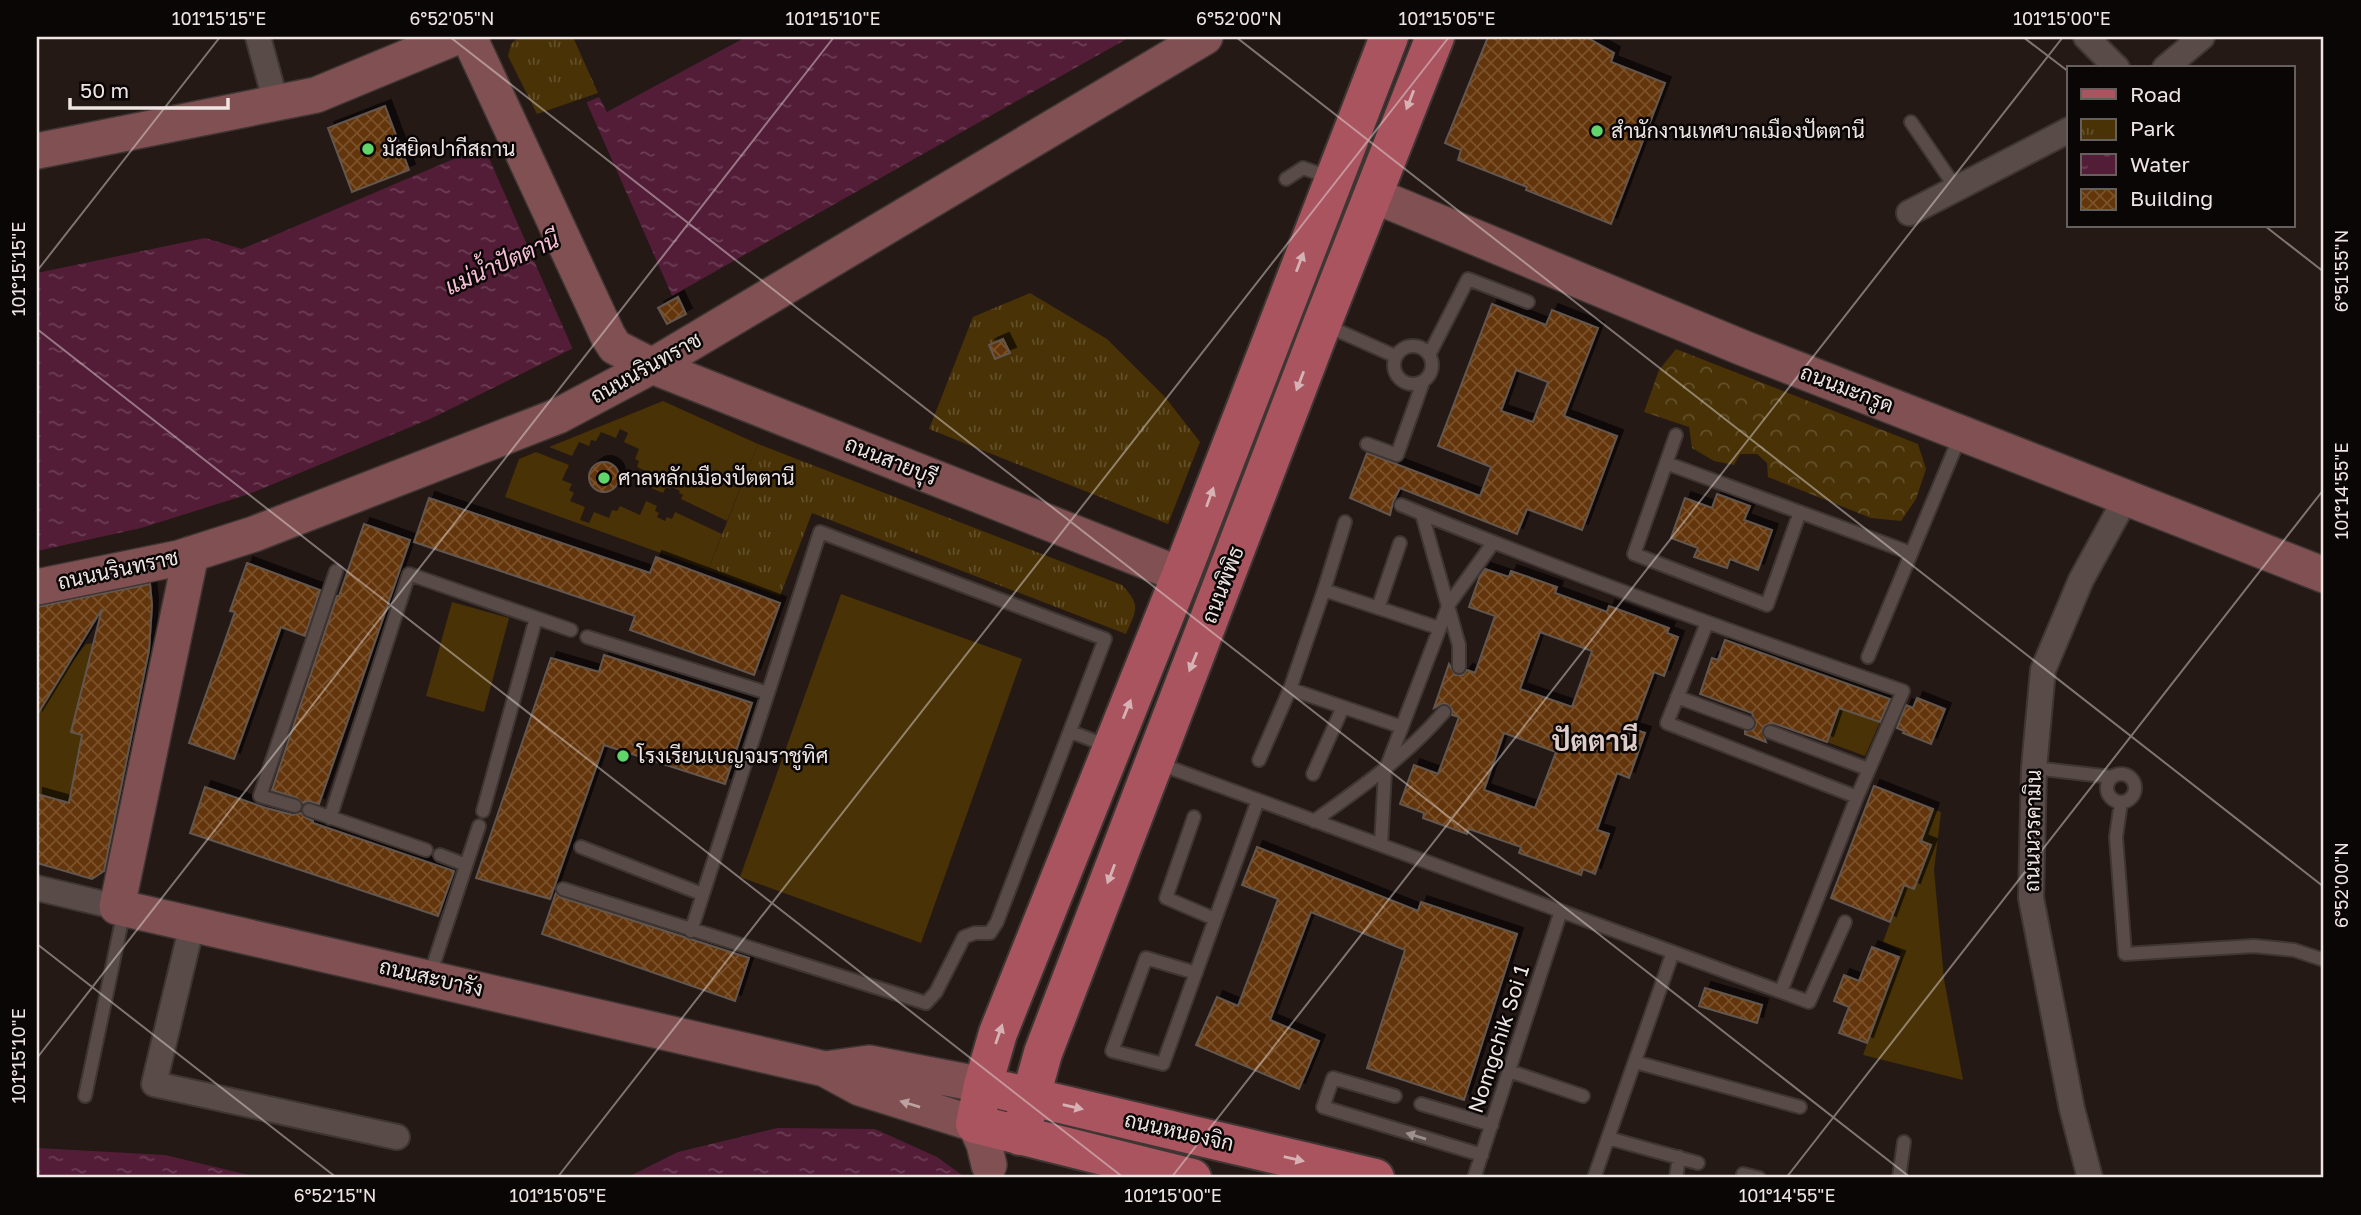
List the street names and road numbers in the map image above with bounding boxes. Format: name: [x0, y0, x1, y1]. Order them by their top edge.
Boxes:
street label: ถนนนรินทราช: [586, 326, 705, 408]
street label: ถนนมะกรูด: [1796, 358, 1898, 421]
street label: ถนนสายบุรี: [841, 430, 941, 492]
street label: ถนนพิพิธ: [1195, 542, 1249, 627]
street label: ถนนนรินทราช: [55, 544, 181, 594]
street label: ถนนนวรคามิน: [2018, 770, 2046, 892]
street label: ถนนสะบารัง: [377, 952, 486, 1002]
street label: Nomgchik Soi 1: [1462, 961, 1534, 1116]
street label: ถนนหนองจิก: [1122, 1106, 1236, 1156]

